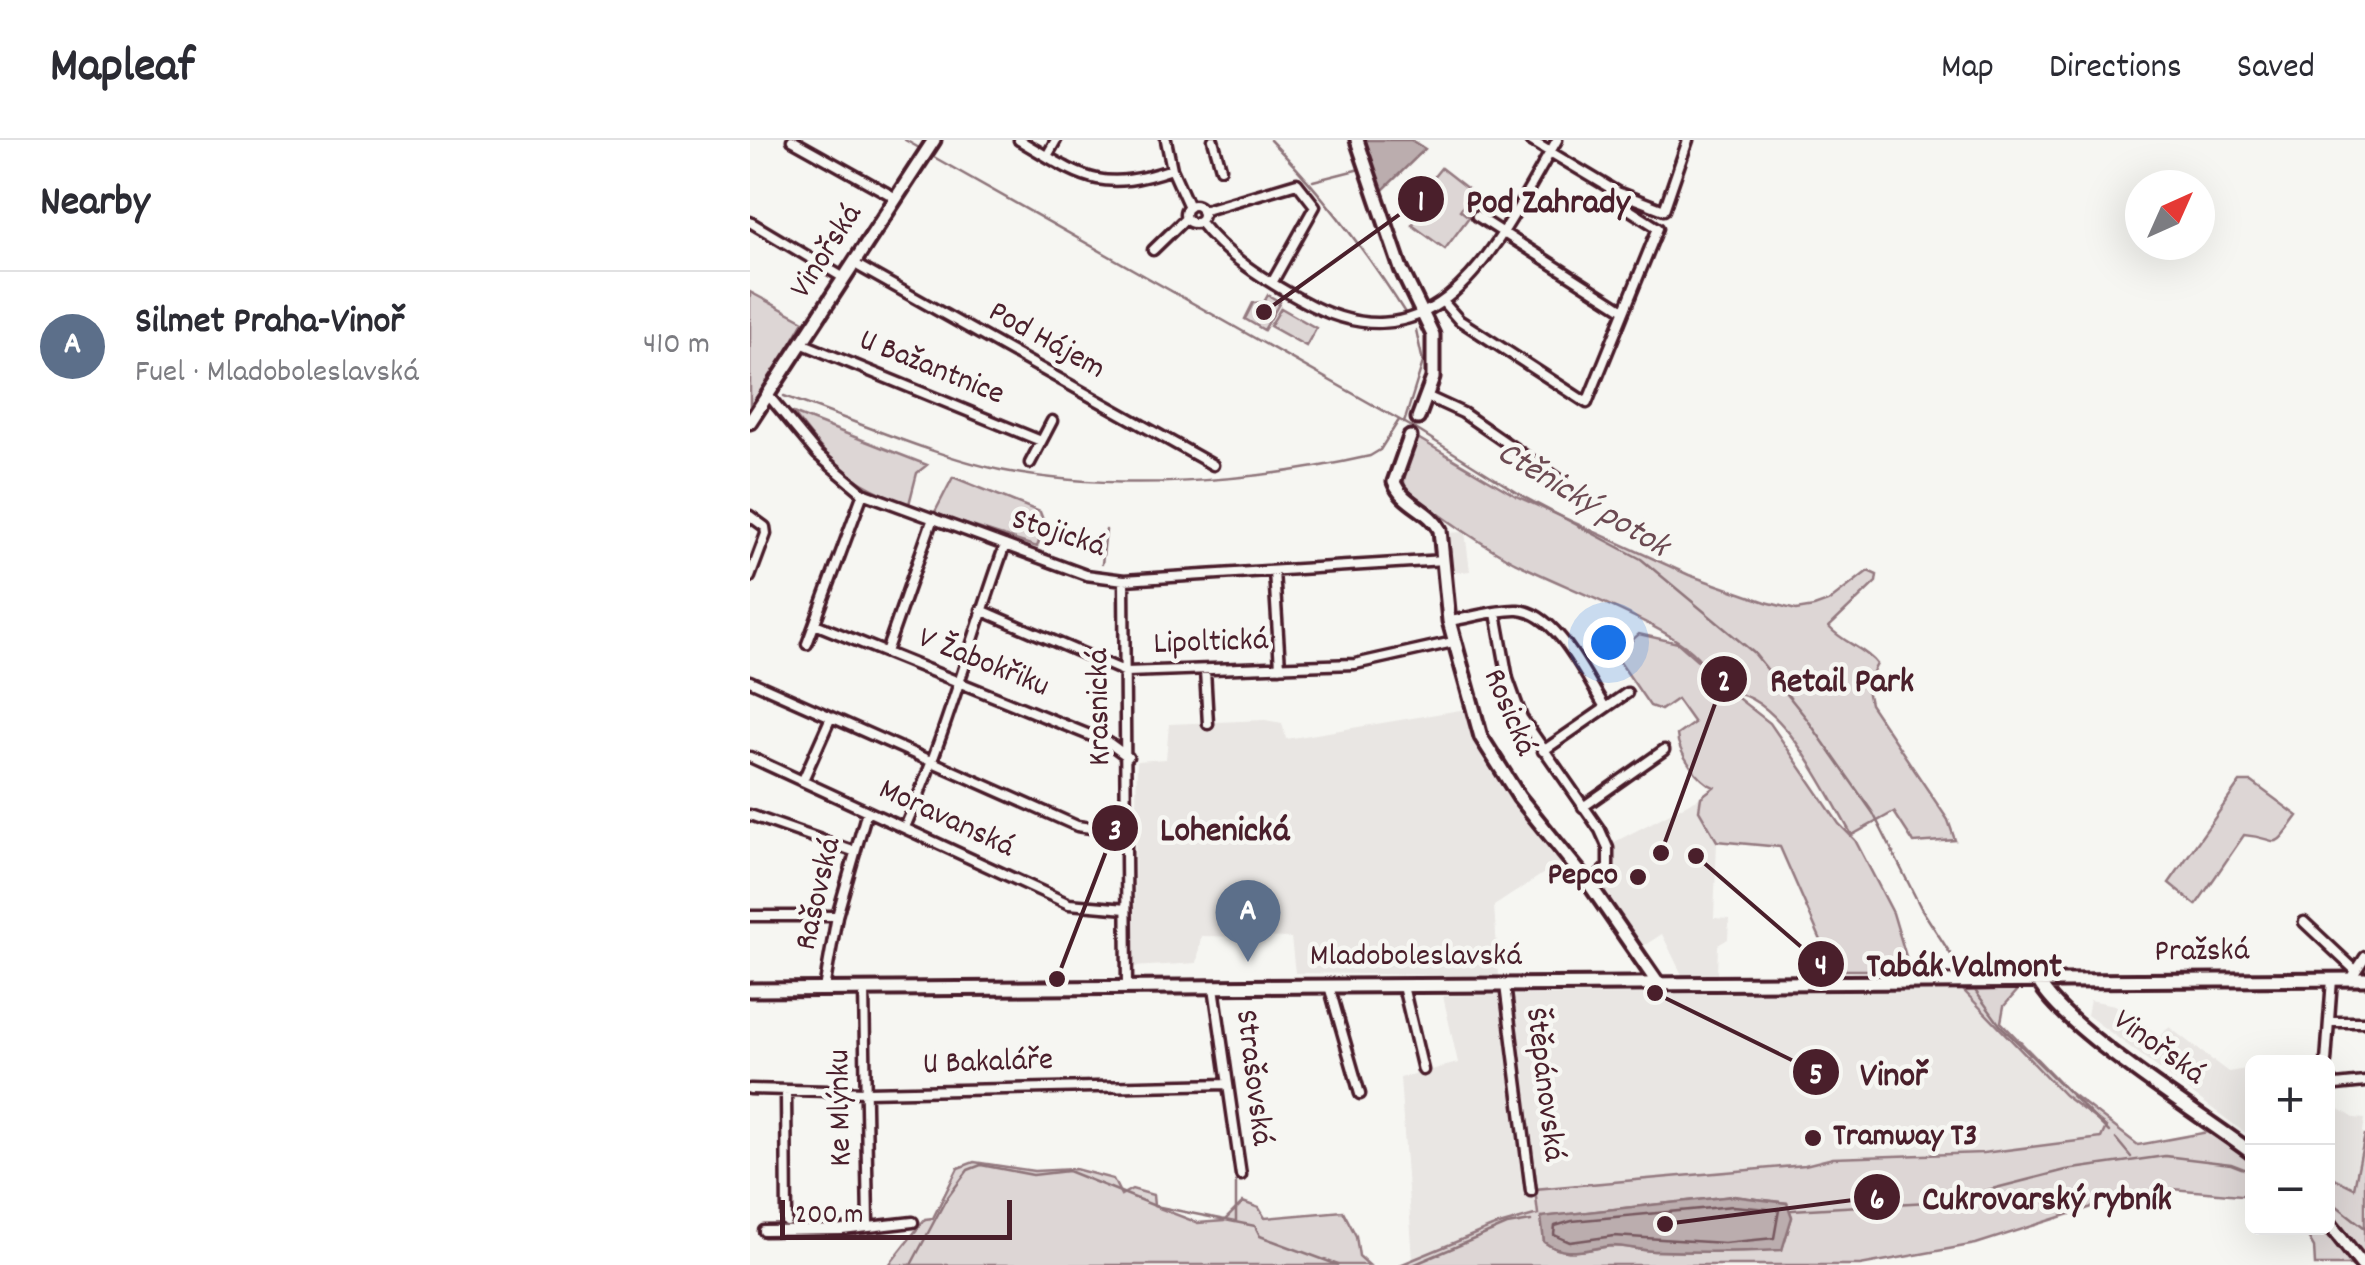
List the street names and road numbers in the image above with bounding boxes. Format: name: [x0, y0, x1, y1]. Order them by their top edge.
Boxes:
street label: Vinořská: [780, 196, 876, 308]
street label: Pod Hájem: [979, 291, 1113, 393]
street label: U Bažantnice: [851, 319, 1011, 419]
street label: Stojická: [1005, 498, 1111, 572]
street label: V Žabokřiku: [910, 617, 1056, 711]
street label: Lipoltická: [1153, 619, 1269, 669]
street label: Krasnická: [1077, 648, 1125, 766]
street label: Rosická: [1469, 662, 1547, 764]
street label: Moravanská: [870, 768, 1022, 872]
street label: Rašovská: [785, 833, 855, 955]
street label: Pražská: [2154, 929, 2250, 977]
street label: Mladoboleslavská: [1310, 935, 1522, 981]
street label: Vinořská: [2102, 1000, 2214, 1098]
street label: Štěpánovská: [1511, 1006, 1575, 1164]
street label: Strašovská: [1221, 1007, 1283, 1149]
street label: U Bakaláře: [922, 1039, 1054, 1089]
street label: Ke Mlýnku: [818, 1049, 866, 1167]

